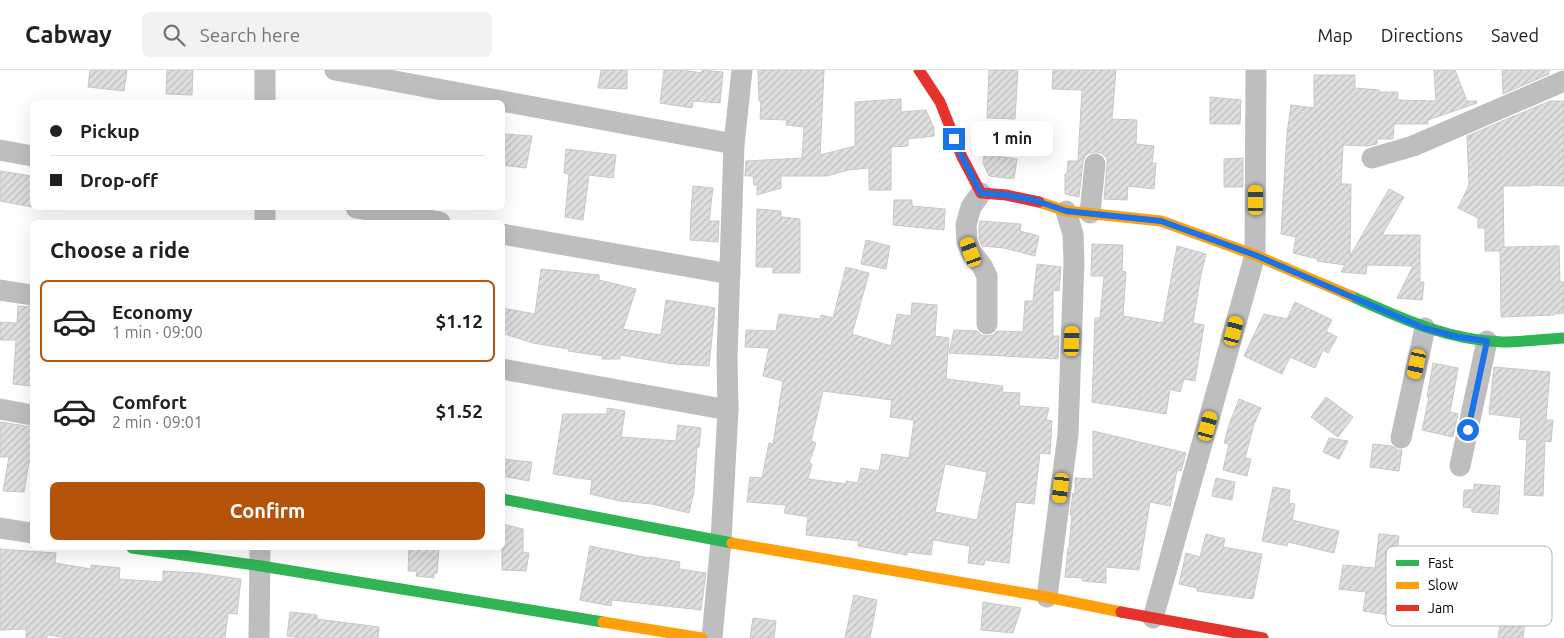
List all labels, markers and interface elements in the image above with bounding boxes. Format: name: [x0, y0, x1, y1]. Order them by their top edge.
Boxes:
search box: [142, 12, 492, 57]
text: Cabway: [25, 21, 112, 48]
icon: search: [160, 21, 188, 49]
text: Search here: [200, 24, 300, 46]
text: Map: [1317, 25, 1353, 45]
text: Directions: [1381, 25, 1463, 45]
text: Saved: [1491, 25, 1539, 45]
text: Pickup: [80, 120, 140, 142]
callout: 1 min: [972, 122, 1054, 156]
route end: [943, 128, 965, 150]
text: 1 min: [992, 129, 1032, 147]
text: Drop-off: [80, 169, 158, 191]
car: [1248, 185, 1263, 215]
car: [958, 235, 983, 269]
text: Choose a ride: [50, 237, 190, 262]
icon: car: [52, 299, 97, 344]
text: Economy: [112, 301, 193, 323]
text: $1.12: [435, 310, 483, 332]
car: [1222, 315, 1245, 347]
text: 1 min · 09:00: [112, 323, 203, 341]
car: [1063, 326, 1080, 356]
car: [1406, 348, 1427, 380]
icon: car: [52, 389, 97, 434]
text: Comfort: [112, 391, 187, 413]
text: $1.52: [435, 400, 483, 422]
car: [1196, 410, 1219, 442]
text: 2 min · 09:01: [112, 413, 203, 431]
route start: [1457, 419, 1479, 441]
car: [1051, 472, 1070, 504]
button: Confirm: [50, 482, 485, 540]
legend: [1386, 546, 1552, 626]
text: Fast: [1428, 555, 1454, 571]
text: Slow: [1428, 577, 1458, 593]
text: Jam: [1428, 600, 1454, 616]

